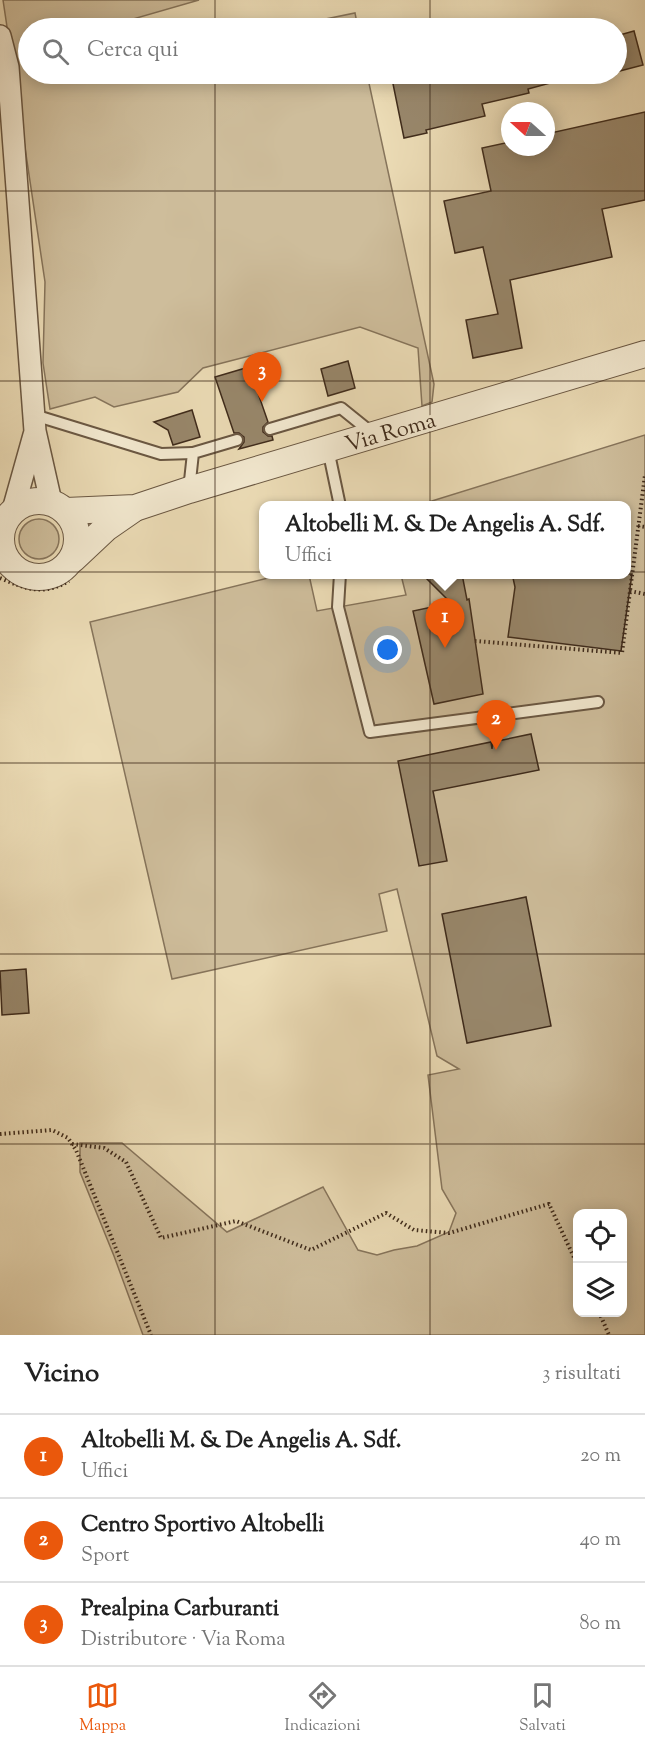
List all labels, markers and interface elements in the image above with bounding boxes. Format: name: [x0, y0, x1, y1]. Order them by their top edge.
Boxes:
search box: [18, 18, 627, 84]
icon: search: [39, 35, 72, 68]
text: Cerca qui: [87, 35, 178, 67]
north arrow: [501, 102, 555, 156]
pin: 3: [242, 352, 282, 402]
street label: Via Roma: [342, 406, 440, 462]
popup: [259, 501, 631, 579]
text: Altobelli M. & De Angelis A. Sdf.: [285, 510, 605, 542]
text: Uffici: [285, 542, 332, 571]
pin: 1: [426, 598, 464, 648]
your location: [373, 635, 402, 664]
pin: 2: [476, 700, 516, 750]
map controls: [573, 1209, 627, 1317]
button: locate: [573, 1209, 627, 1263]
button: layers: [573, 1263, 627, 1317]
text: Vicino: [24, 1356, 99, 1393]
text: 3 risultati: [542, 1360, 621, 1389]
text: Altobelli M. & De Angelis A. Sdf.: [81, 1426, 401, 1458]
text: 1: [40, 1442, 47, 1471]
text: 20 m: [580, 1442, 621, 1471]
text: Uffici: [81, 1458, 128, 1487]
text: Centro Sportivo Altobelli: [81, 1510, 324, 1542]
text: 2: [39, 1526, 48, 1555]
text: 40 m: [580, 1526, 621, 1555]
text: Sport: [81, 1542, 129, 1571]
text: Prealpina Carburanti: [81, 1594, 279, 1626]
text: 3: [39, 1610, 48, 1639]
text: 80 m: [580, 1610, 621, 1639]
text: Distributore · Via Roma: [81, 1626, 285, 1655]
tab: Mappa: [79, 1679, 126, 1738]
tab: Indicazioni: [285, 1679, 360, 1738]
tab: Salvati: [519, 1679, 566, 1738]

